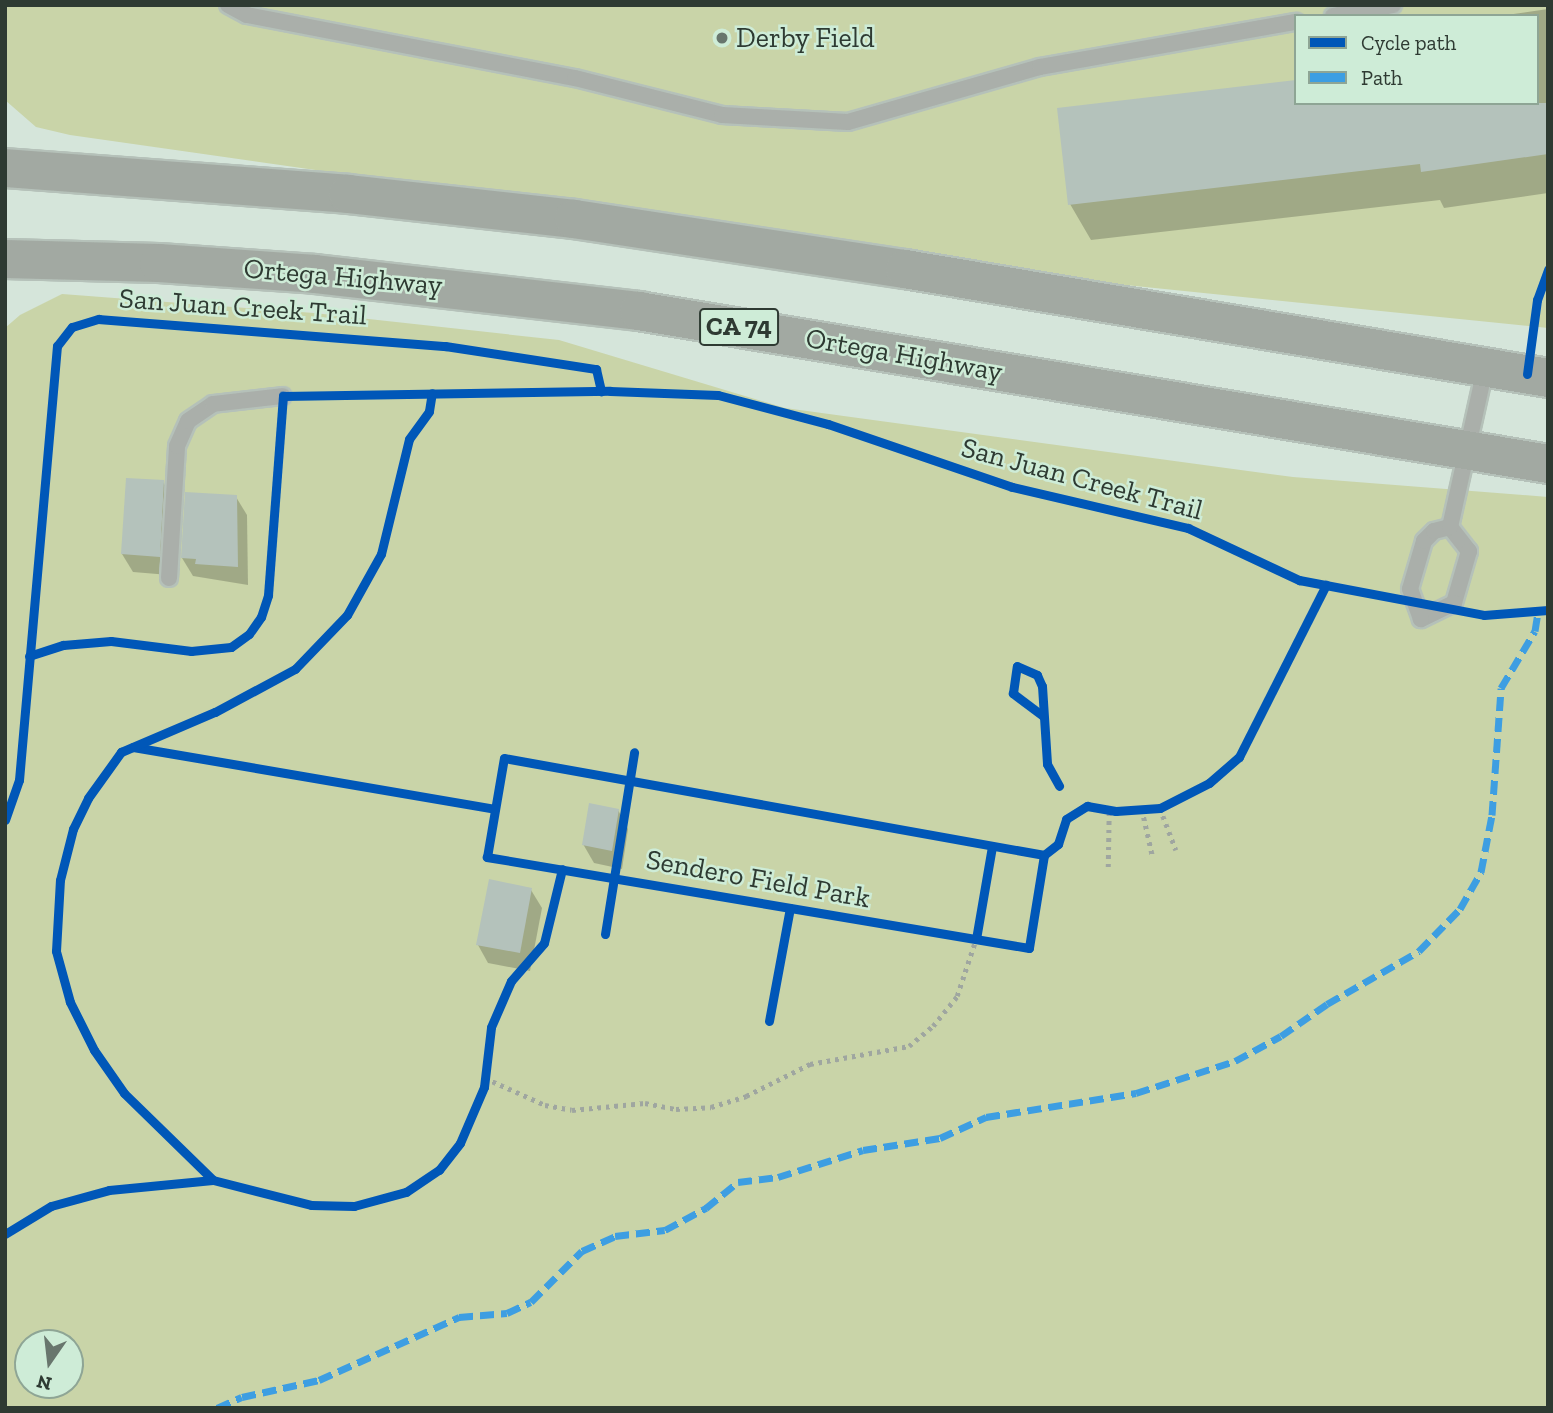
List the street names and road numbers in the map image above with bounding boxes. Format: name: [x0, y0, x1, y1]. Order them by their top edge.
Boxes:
street label: Ortega Highway: [242, 252, 444, 302]
street label: San Juan Creek Trail: [117, 282, 369, 332]
road number: CA 74: [697, 304, 781, 350]
street label: Ortega Highway: [803, 321, 1005, 389]
street label: San Juan Creek Trail: [957, 431, 1207, 527]
street label: Sendero Field Park: [644, 843, 872, 915]

